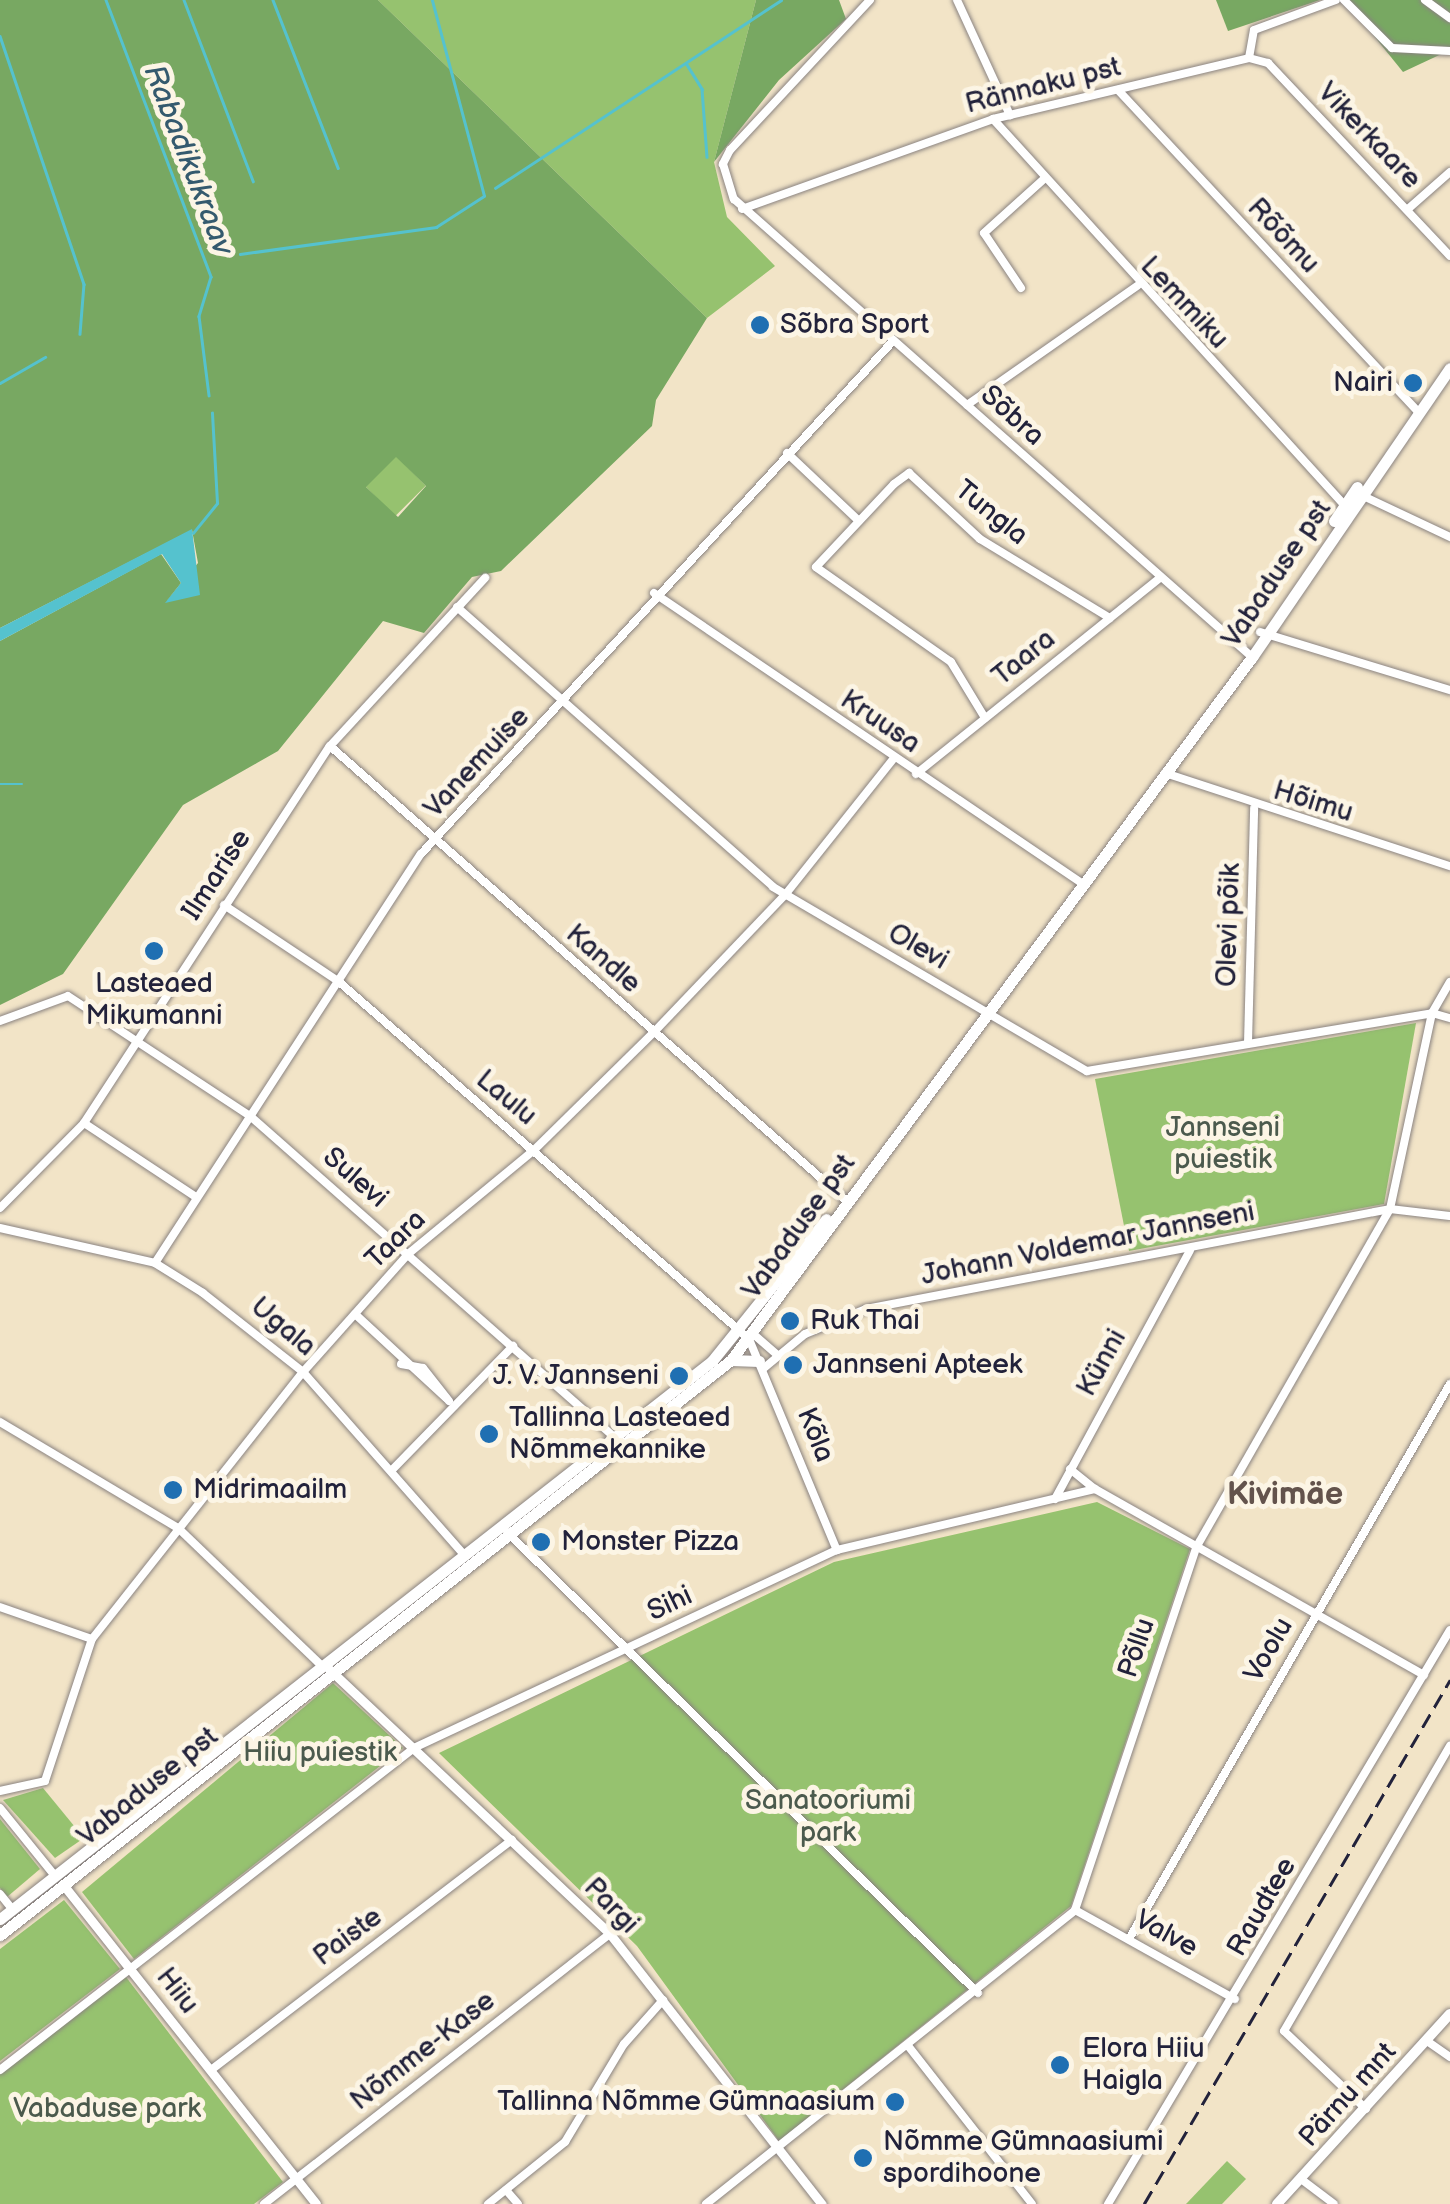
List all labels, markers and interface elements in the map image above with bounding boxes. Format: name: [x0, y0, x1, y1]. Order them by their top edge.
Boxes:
street label: Rännaku pst: [962, 51, 1124, 121]
water label: Rabadikukraav: [135, 60, 241, 260]
street label: Vikerkaare: [1310, 76, 1428, 196]
street label: Rõõmu: [1240, 192, 1326, 280]
street label: Lemmiku: [1133, 250, 1235, 356]
place label: Sõbra Sport: [780, 308, 930, 342]
marker: Sõbra Sport: [749, 314, 771, 336]
place label: Nairi: [1333, 366, 1393, 400]
marker: Nairi: [1402, 372, 1424, 394]
street label: Sõbra: [973, 379, 1051, 453]
street label: Tungla: [948, 473, 1034, 553]
street label: Vabaduse pst: [1215, 494, 1339, 654]
street label: Taara: [986, 623, 1062, 693]
street label: Kruusa: [834, 683, 926, 761]
street label: Vanemuise: [417, 701, 537, 825]
street label: Hõimu: [1269, 774, 1357, 830]
street label: Ilmarise: [175, 823, 259, 927]
street label: Olevi põik: [1210, 863, 1248, 987]
street label: Olevi: [882, 916, 954, 978]
street label: Kandle: [559, 917, 647, 1001]
marker: Lasteaed Mikumanni: [143, 940, 165, 962]
place label: Lasteaed Mikumanni: [85, 967, 223, 1033]
street label: Laulu: [469, 1063, 543, 1133]
park label: Jannseni puiestik: [1166, 1111, 1280, 1177]
street label: Sulevi: [316, 1141, 394, 1215]
street label: Vabaduse pst: [735, 1148, 863, 1306]
street label: Johann Voldemar Jannseni: [917, 1195, 1259, 1293]
street label: Taara: [359, 1203, 433, 1277]
street label: Ugala: [244, 1290, 322, 1364]
place label: Ruk Thai: [810, 1304, 921, 1338]
marker: Ruk Thai: [779, 1310, 801, 1332]
street label: Künni: [1070, 1324, 1134, 1402]
place label: Jannseni Apteek: [813, 1348, 1023, 1382]
marker: Jannseni Apteek: [782, 1354, 804, 1376]
place label: J. V. Jannseni: [491, 1359, 659, 1393]
marker: J. V. Jannseni: [668, 1365, 690, 1387]
place label: Tallinna Lasteaed Nõmmekannike: [509, 1401, 731, 1467]
street label: Kõla: [789, 1403, 841, 1467]
marker: Tallinna Lasteaed Nõmmekannike: [478, 1423, 500, 1445]
place label: Midrimaailm: [193, 1473, 347, 1507]
district label: Kivimäe: [1227, 1476, 1343, 1514]
marker: Midrimaailm: [162, 1479, 184, 1501]
place label: Monster Pizza: [561, 1525, 739, 1559]
marker: Monster Pizza: [530, 1531, 552, 1553]
street label: Sihi: [642, 1579, 698, 1629]
street label: Voolu: [1237, 1612, 1301, 1688]
street label: Põllu: [1111, 1614, 1163, 1682]
street label: Vabaduse pst: [71, 1720, 225, 1854]
park label: Hiiu puiestik: [243, 1736, 397, 1770]
park label: Sanatooriumi park: [745, 1784, 911, 1850]
street label: Raudtee: [1220, 1852, 1304, 1962]
street label: Pargi: [576, 1871, 646, 1941]
street label: Paiste: [307, 1900, 389, 1974]
street label: Valve: [1129, 1903, 1203, 1965]
street label: Hiiu: [149, 1961, 205, 2021]
street label: Nõmme-Kase: [344, 1984, 502, 2118]
place label: Elora Hiiu Haigla: [1082, 2032, 1205, 2098]
street label: Pärnu mnt: [1292, 2036, 1404, 2154]
marker: Elora Hiiu Haigla: [1047, 2052, 1073, 2078]
place label: Tallinna Nõmme Gümnaasium: [497, 2085, 875, 2119]
marker: Tallinna Nõmme Gümnaasium: [884, 2091, 906, 2113]
park label: Vabaduse park: [13, 2092, 201, 2126]
place label: Nõmme Gümnaasiumi spordihoone: [883, 2125, 1164, 2191]
marker: Nõmme Gümnaasiumi spordihoone: [852, 2147, 874, 2169]

